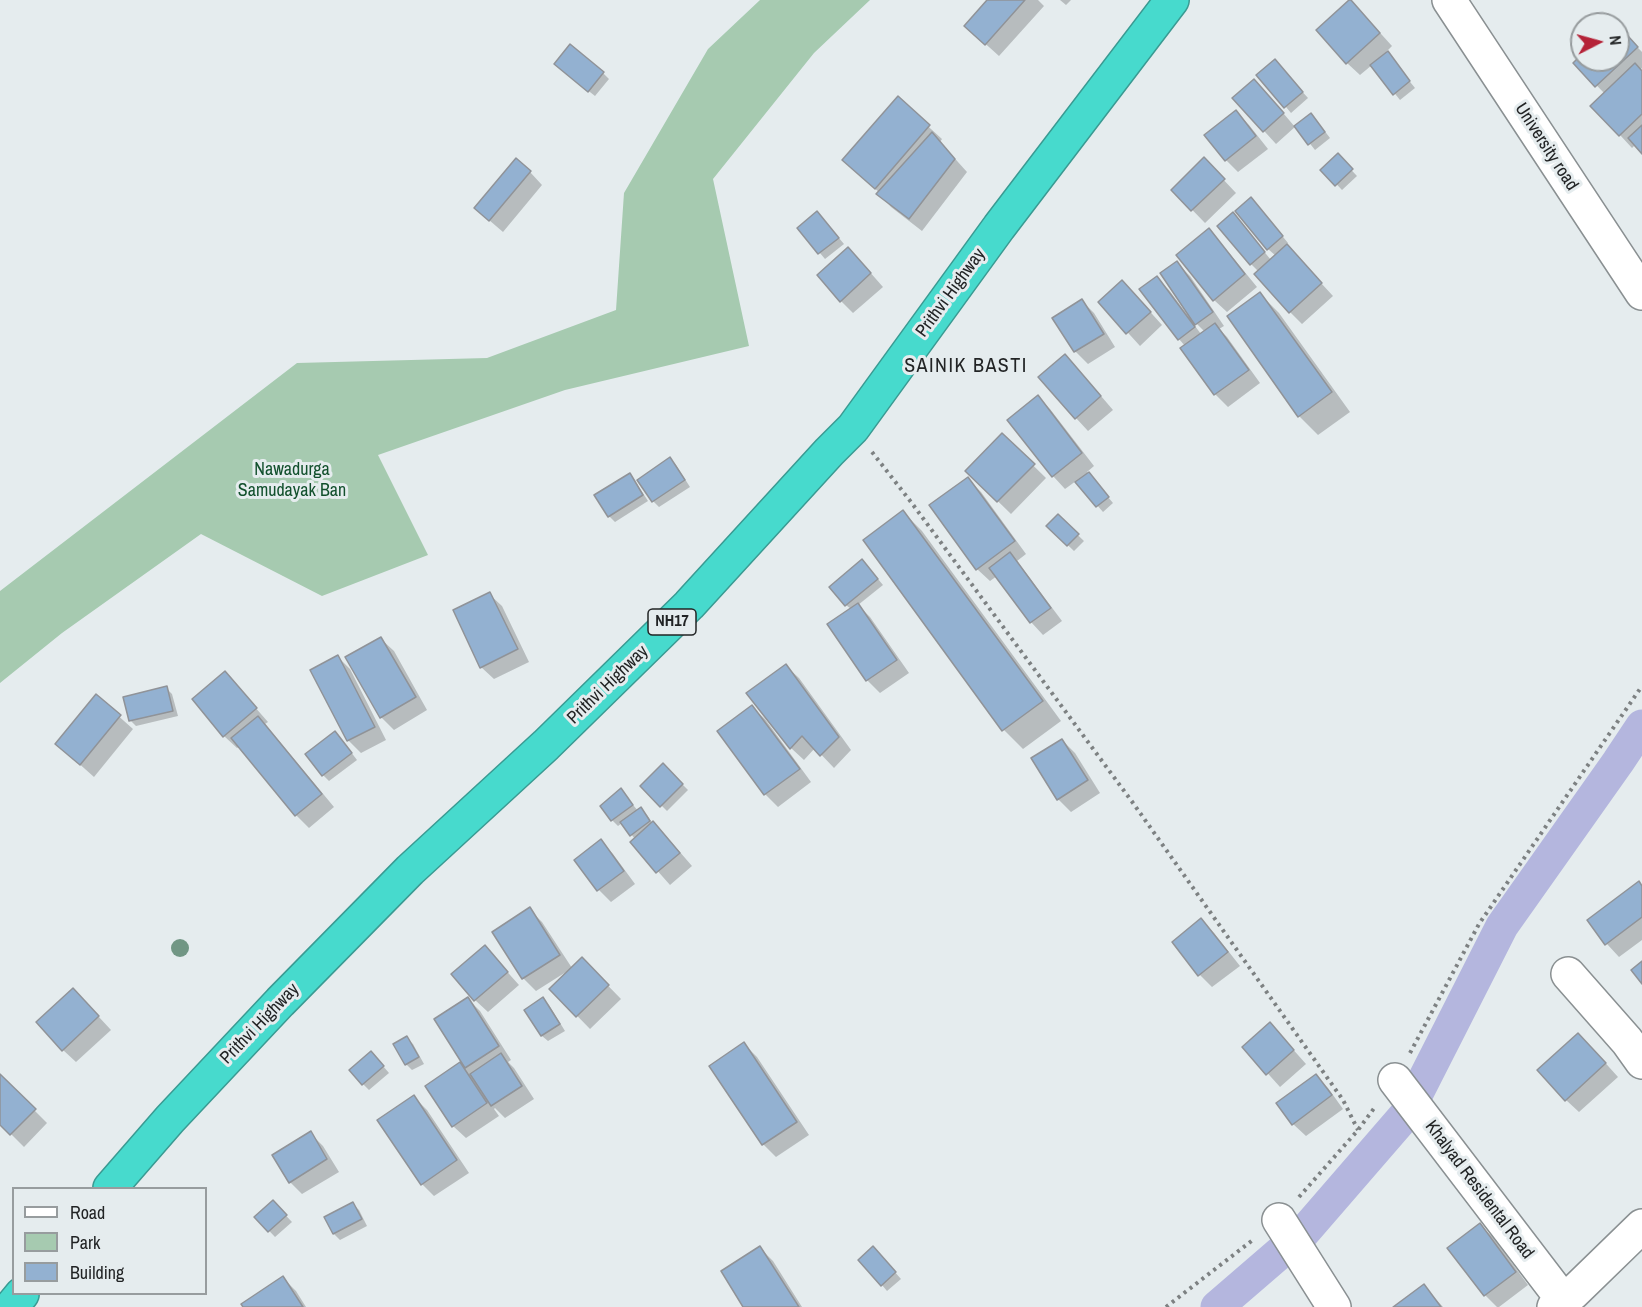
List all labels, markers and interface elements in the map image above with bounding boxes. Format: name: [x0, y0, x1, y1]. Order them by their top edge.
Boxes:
north arrow: [1570, 12, 1630, 72]
text: N: [1604, 34, 1627, 46]
street label: University road: [1510, 99, 1582, 195]
street label: Prithvi Highway: [912, 245, 990, 341]
district label: SAINIK BASTI: [904, 355, 1028, 379]
park label: Nawadurga Samudayak Ban: [238, 459, 346, 502]
road number: NH17: [648, 609, 696, 635]
street label: Prithvi Highway: [563, 641, 653, 729]
street label: Prithvi Highway: [216, 979, 304, 1069]
street label: Khalyad Residental Road: [1420, 1117, 1538, 1263]
legend: [12, 1187, 207, 1295]
text: Road: [70, 1200, 105, 1225]
text: Park: [70, 1230, 100, 1255]
text: Building: [70, 1260, 124, 1285]

